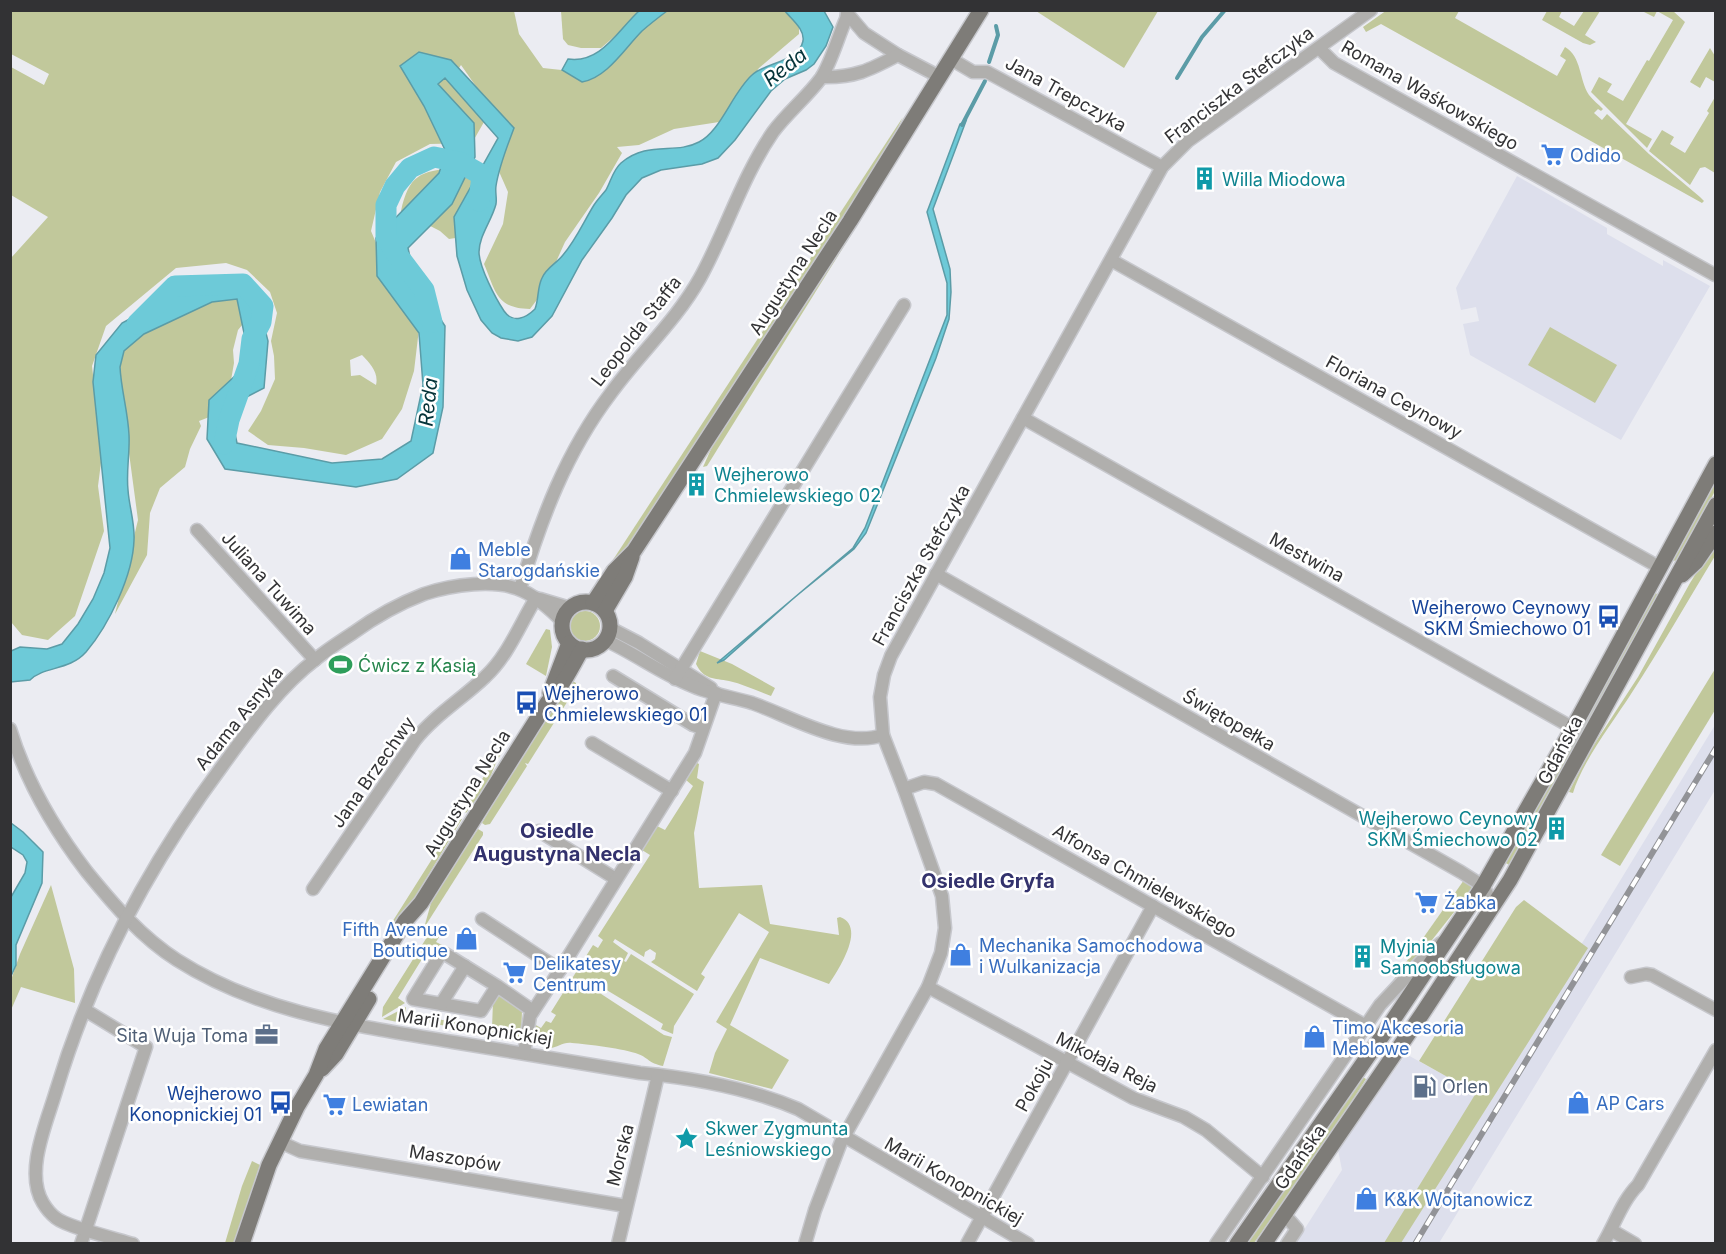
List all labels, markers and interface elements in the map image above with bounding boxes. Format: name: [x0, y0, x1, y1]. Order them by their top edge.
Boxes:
street label: Franciszka Stefczyka: [1160, 22, 1318, 148]
street label: Romana Waśkowskiego: [1338, 36, 1522, 154]
water label: Reda: [758, 43, 812, 91]
street label: Jana Trepczyka: [1002, 52, 1130, 136]
supermarket icon: Odido: [1539, 142, 1565, 168]
place label: Odido: [1570, 145, 1621, 166]
building icon: Willa Miodowa: [1191, 166, 1217, 192]
place label: Willa Miodowa: [1222, 169, 1346, 190]
street label: Augustyna Necla: [745, 205, 841, 339]
street label: Leopolda Staffa: [587, 272, 685, 390]
street label: Floriana Ceynowy: [1322, 351, 1466, 443]
water label: Reda: [414, 377, 442, 427]
place label: Wejherowo Chmielewskiego 02: [714, 464, 881, 506]
building icon: Wejherowo Chmielewskiego 02: [683, 471, 709, 497]
street label: Franciszka Stefczyka: [868, 481, 974, 649]
street label: Juliana Tuwima: [217, 527, 321, 639]
street label: Mestwina: [1266, 528, 1348, 586]
place label: Meble Starogdańskie: [478, 539, 600, 581]
shop icon: Meble Starogdańskie: [447, 546, 473, 572]
place label: Wejherowo Ceynowy SKM Śmiechowo 01: [1412, 597, 1591, 639]
bus stop icon: Wejherowo Ceynowy SKM Śmiechowo 01: [1596, 604, 1622, 630]
sports icon: Ćwicz z Kasią: [327, 652, 353, 678]
place label: Ćwicz z Kasią: [358, 654, 476, 676]
street label: Adama Asnyka: [191, 662, 287, 774]
place label: Wejherowo Chmielewskiego 01: [544, 683, 707, 725]
street label: Świętopełka: [1179, 684, 1280, 755]
bus stop icon: Wejherowo Chmielewskiego 01: [513, 690, 539, 716]
street label: Jana Brzechwy: [327, 712, 419, 832]
street label: Gdańska: [1533, 712, 1587, 788]
street label: Augustyna Necla: [420, 726, 514, 860]
place label: Wejherowo Ceynowy SKM Śmiechowo 02: [1359, 808, 1538, 850]
building icon: Wejherowo Ceynowy SKM Śmiechowo 02: [1543, 815, 1569, 841]
district label: Osiedle Augustyna Necla: [473, 819, 641, 866]
street label: Alfonsa Chmielewskiego: [1049, 820, 1241, 942]
district label: Osiedle Gryfa: [921, 869, 1055, 893]
supermarket icon: Żabka: [1413, 889, 1439, 915]
place label: Żabka: [1444, 891, 1496, 913]
place label: Fifth Avenue Boutique: [342, 919, 448, 961]
shop icon: Fifth Avenue Boutique: [453, 926, 479, 952]
place label: Mechanika Samochodowa i Wulkanizacja: [979, 935, 1203, 977]
place label: Myjnia Samoobsługowa: [1380, 936, 1521, 978]
shop icon: Mechanika Samochodowa i Wulkanizacja: [948, 942, 974, 968]
building icon: Myjnia Samoobsługowa: [1349, 943, 1375, 969]
place label: Delikatesy Centrum: [533, 953, 621, 995]
supermarket icon: Delikatesy Centrum: [502, 960, 528, 986]
street label: Marii Konopnickiej: [396, 1004, 554, 1050]
place label: Timo Akcesoria Meblowe: [1332, 1017, 1464, 1059]
office icon: Sita Wuja Toma: [253, 1022, 279, 1048]
shop icon: Timo Akcesoria Meblowe: [1301, 1024, 1327, 1050]
place label: Sita Wuja Toma: [116, 1025, 248, 1046]
street label: Mikołaja Reja: [1053, 1027, 1161, 1097]
street label: Pokoju: [1011, 1055, 1057, 1115]
fuel station icon: Orlen: [1411, 1073, 1437, 1099]
place label: Orlen: [1442, 1076, 1488, 1097]
place label: Wejherowo Konopnickiej 01: [129, 1083, 262, 1125]
bus stop icon: Wejherowo Konopnickiej 01: [267, 1090, 293, 1116]
shop icon: AP Cars: [1565, 1090, 1591, 1116]
supermarket icon: Lewiatan: [321, 1091, 347, 1117]
place label: AP Cars: [1596, 1093, 1665, 1114]
place label: Lewiatan: [352, 1094, 428, 1115]
place label: Skwer Zygmunta Leśniowskiego: [705, 1118, 848, 1160]
street label: Gdańska: [1270, 1120, 1330, 1194]
street label: Morska: [602, 1122, 638, 1188]
place icon: Skwer Zygmunta Leśniowskiego: [674, 1125, 700, 1151]
street label: Marii Konopnickiej: [881, 1133, 1027, 1229]
street label: Maszopów: [408, 1140, 503, 1176]
shop icon: K&K Wojtanowicz: [1353, 1186, 1379, 1212]
place label: K&K Wojtanowicz: [1384, 1189, 1533, 1210]

